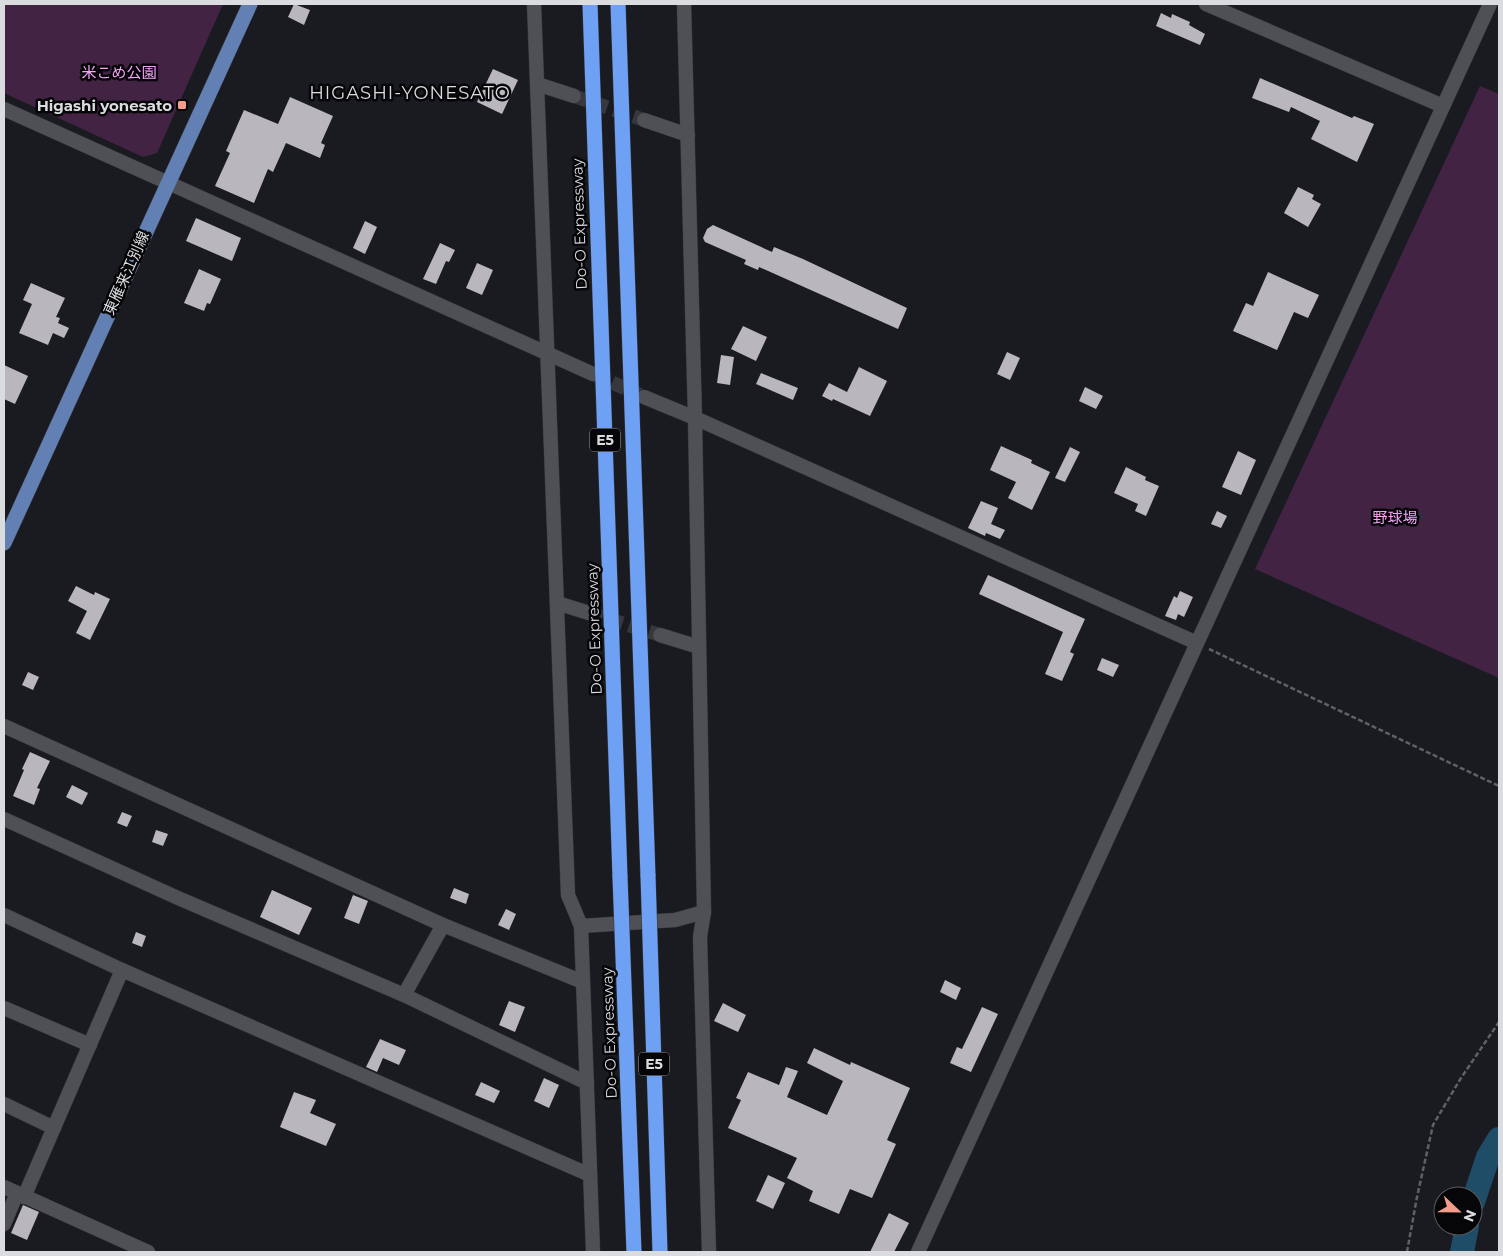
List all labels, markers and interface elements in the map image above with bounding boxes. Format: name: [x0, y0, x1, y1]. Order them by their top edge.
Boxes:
park label: 米こめ公園: [81, 63, 157, 82]
district label: HIGASHI-YONESATO: [309, 82, 511, 104]
place label: Higashi yonesato: [37, 96, 172, 115]
marker: Higashi yonesato: [176, 99, 188, 111]
street label: Do-O Expressway: [567, 157, 591, 290]
street label: 東雁来江別線: [99, 228, 153, 318]
road number: E5: [590, 428, 620, 452]
park label: 野球場: [1372, 508, 1418, 527]
street label: Do-O Expressway: [582, 562, 606, 695]
street label: Do-O Expressway: [597, 966, 621, 1099]
road number: E5: [639, 1052, 669, 1076]
north arrow: [1433, 1186, 1483, 1236]
text: N: [1460, 1207, 1481, 1224]

